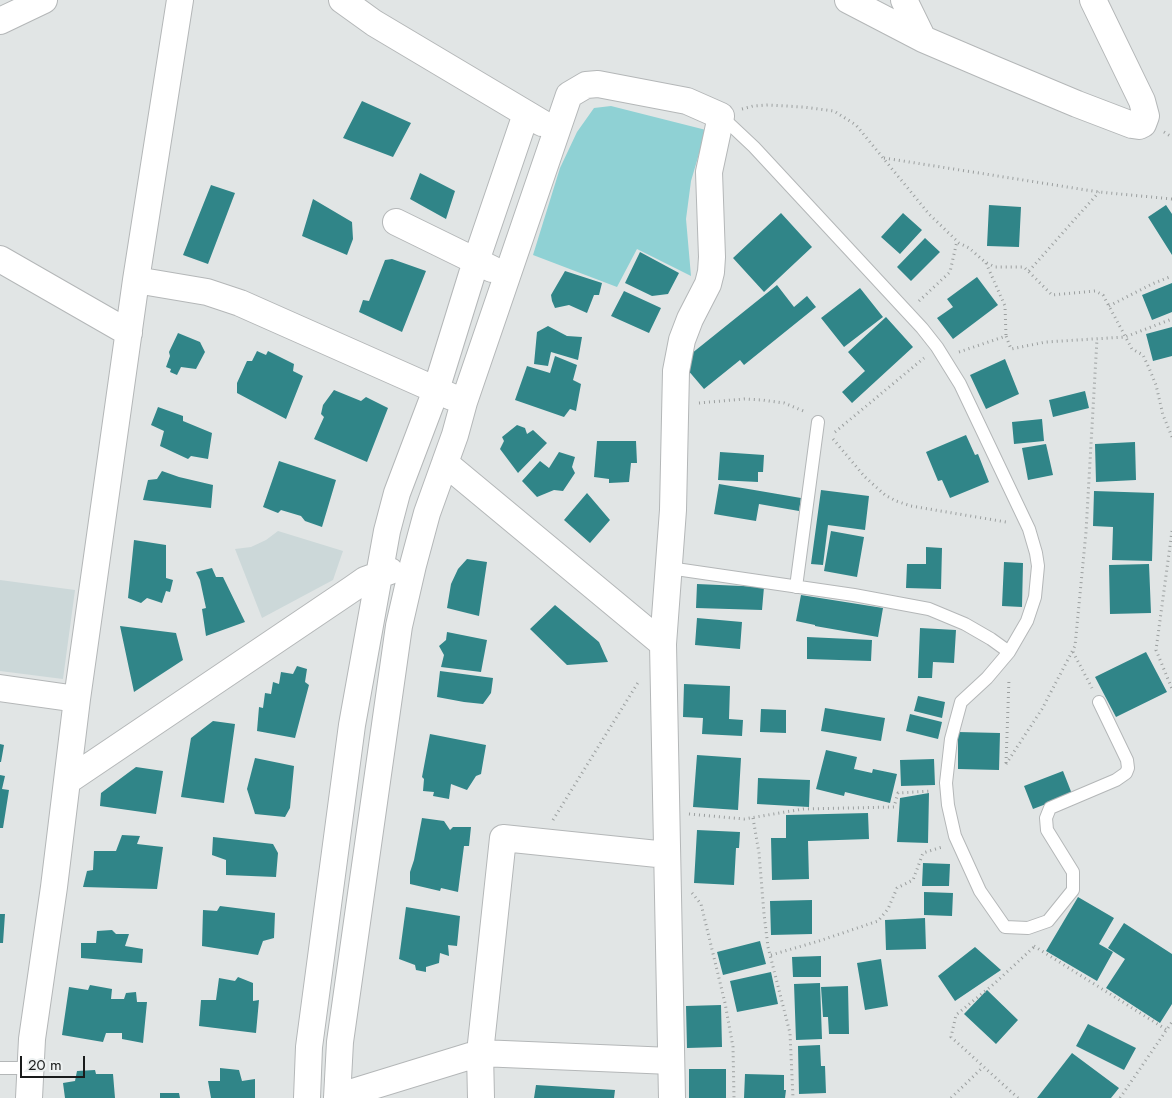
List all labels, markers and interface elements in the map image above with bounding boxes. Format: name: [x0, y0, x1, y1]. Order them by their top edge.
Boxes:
scale bar: [22, 1046, 88, 1078]
text: 20 m: [28, 1054, 62, 1076]

